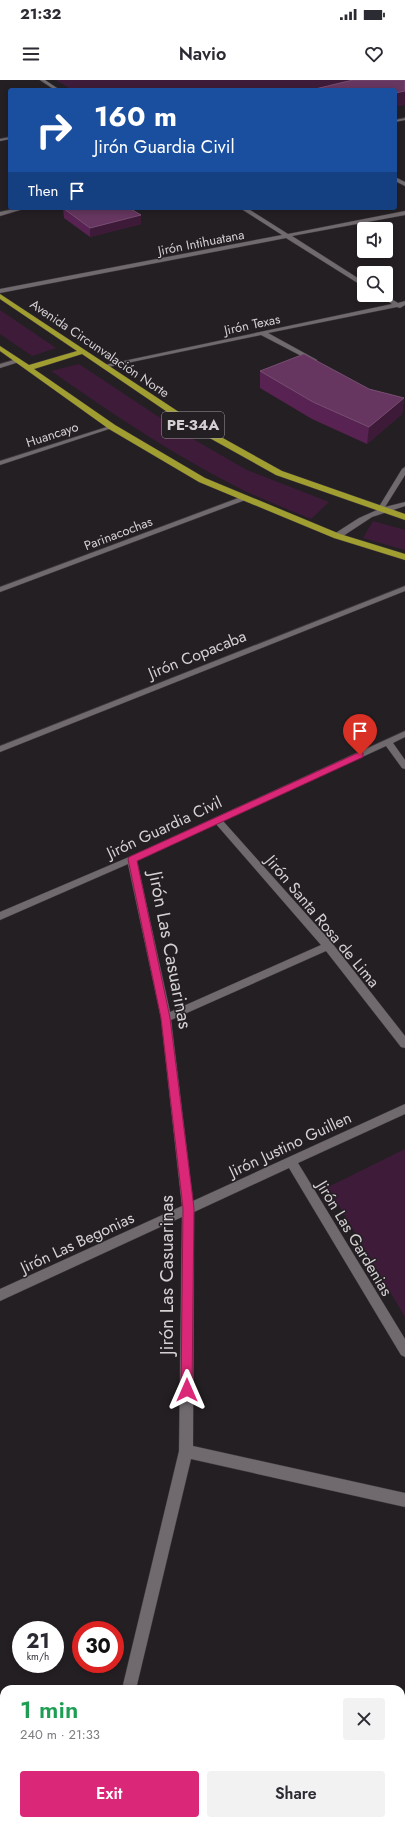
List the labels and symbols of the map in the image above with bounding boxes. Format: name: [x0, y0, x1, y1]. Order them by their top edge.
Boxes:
street label: Jirón Intihuatana: [154, 225, 246, 261]
street label: Avenida Circunvalación Norte: [26, 295, 173, 402]
street label: Jirón Texas: [220, 309, 282, 340]
road number: PE-34A: [162, 412, 224, 438]
street label: Huancayo: [23, 417, 81, 452]
street label: Parinacochas: [81, 512, 155, 555]
street label: Jirón Copacaba: [143, 624, 250, 685]
pin: [343, 714, 377, 755]
street label: Jirón Guardia Civil: [101, 791, 226, 865]
street label: Jirón Santa Rosa de Lima: [259, 849, 385, 993]
street label: Jirón Las Casuarinas: [141, 866, 199, 1032]
street label: Jirón Justino Guillen: [223, 1106, 355, 1184]
street label: Jirón Las Gardenias: [310, 1174, 398, 1300]
street label: Jirón Las Casuarinas: [153, 1195, 180, 1358]
street label: Jirón Las Begonias: [15, 1206, 138, 1280]
position arrow: [166, 1369, 208, 1411]
speed limit sign: 30: [72, 1621, 124, 1673]

